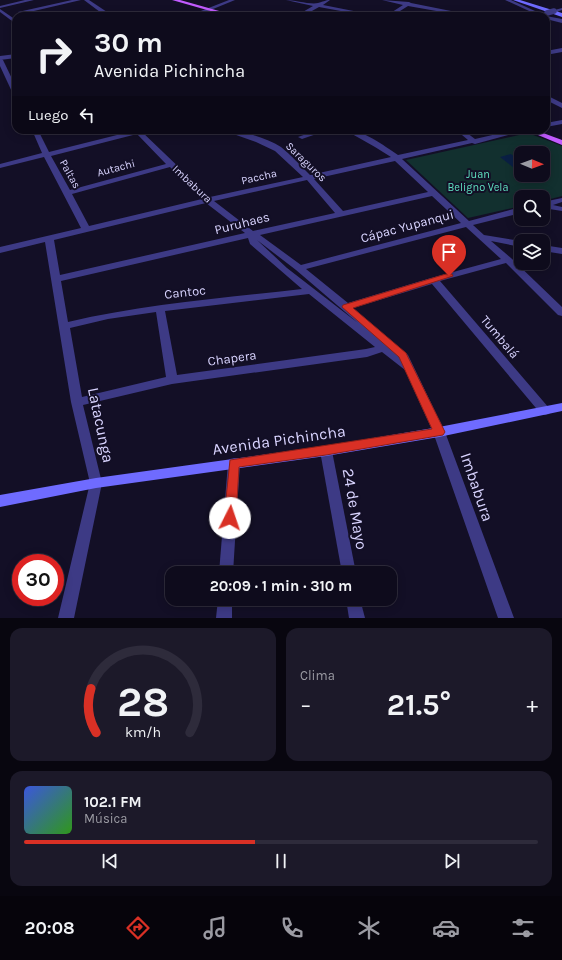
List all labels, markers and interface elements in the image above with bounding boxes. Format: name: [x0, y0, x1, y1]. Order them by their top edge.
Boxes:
text: 30 m: [94, 26, 163, 59]
icon: right: [28, 28, 80, 80]
text: Avenida Pichincha: [94, 60, 245, 82]
icon: left: [76, 104, 98, 126]
text: Luego: [28, 106, 68, 124]
street label: Saraguros: [283, 139, 329, 185]
north arrow: [514, 146, 550, 182]
map controls: [514, 146, 550, 270]
street label: Paltas: [57, 157, 83, 191]
street label: Autachi: [96, 157, 136, 179]
street label: Imbabura: [170, 162, 214, 206]
street label: Paccha: [240, 167, 278, 187]
park label: Juan Beligno Vela: [448, 168, 508, 194]
button: search: [514, 190, 550, 226]
street label: Cápac Yupanqui: [359, 206, 455, 247]
street label: Puruhaes: [213, 209, 271, 237]
button: layers: [514, 234, 550, 270]
pin: [432, 235, 466, 276]
icon: arrive: [438, 241, 460, 263]
street label: Cantoc: [163, 282, 207, 302]
street label: Tumbalá: [478, 313, 522, 361]
street label: Chapera: [207, 347, 257, 369]
street label: Latacunga: [84, 386, 118, 464]
street label: Avenida Pichincha: [211, 421, 347, 459]
street label: Imbabura: [456, 450, 498, 524]
street label: 24 de Mayo: [339, 467, 371, 551]
position arrow: [209, 497, 251, 539]
speed limit sign: 30: [12, 554, 64, 606]
text: 20:09 · 1 min · 310 m: [210, 577, 352, 595]
text: Clima: [300, 668, 335, 683]
text: 28: [117, 677, 169, 725]
text: 21.5°: [387, 687, 451, 723]
text: −: [300, 692, 312, 718]
text: +: [526, 692, 538, 718]
text: km/h: [125, 723, 161, 740]
text: 102.1 FM: [84, 793, 142, 811]
text: Música: [84, 811, 127, 826]
icon: previous: [99, 850, 121, 872]
icon: pause: [270, 850, 292, 872]
icon: next: [441, 850, 463, 872]
icon: directions: [124, 914, 152, 942]
icon: music: [201, 914, 229, 942]
icon: phone: [278, 914, 306, 942]
icon: climate: [355, 914, 383, 942]
icon: car: [432, 914, 460, 942]
icon: filters: [509, 914, 537, 942]
text: 20:08: [25, 917, 75, 939]

